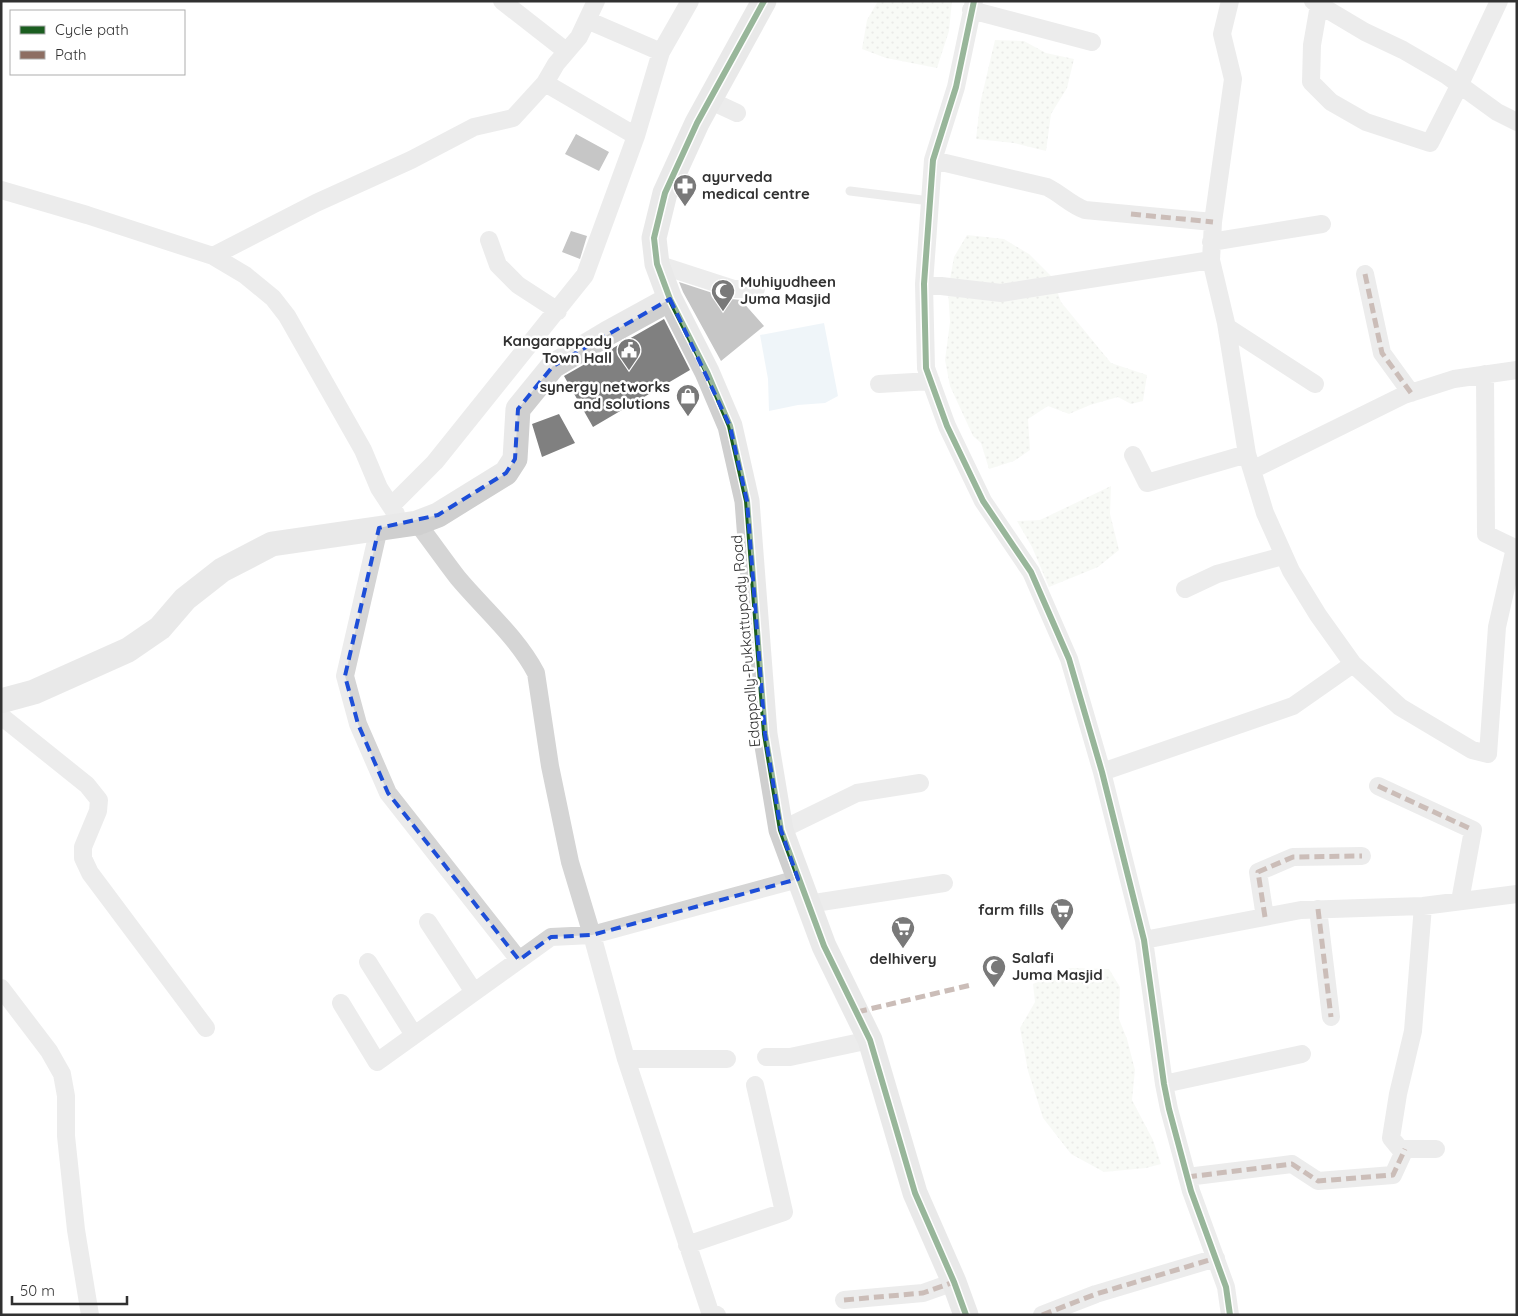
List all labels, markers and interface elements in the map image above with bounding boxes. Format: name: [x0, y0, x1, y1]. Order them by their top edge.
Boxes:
legend: [10, 10, 185, 75]
text: Cycle path: [55, 20, 129, 39]
text: Path: [55, 45, 87, 64]
place label: ayurveda medical centre: [702, 167, 810, 203]
pharmacy icon: ayurveda medical centre: [672, 173, 698, 207]
place label: Muhiyudheen Juma Masjid: [740, 272, 836, 308]
mosque icon: Muhiyudheen Juma Masjid: [710, 278, 736, 312]
place label: Kangarappady Town Hall: [503, 331, 612, 367]
public building icon: Kangarappady Town Hall: [616, 337, 642, 371]
place label: synergy networks and solutions: [540, 377, 670, 413]
shop icon: synergy networks and solutions: [675, 383, 701, 417]
street label: Edappally-Pukkattupady Road: [727, 534, 764, 748]
supermarket icon: farm fills: [1049, 897, 1075, 931]
place label: farm fills: [978, 900, 1044, 919]
supermarket icon: delhivery: [890, 915, 916, 949]
place label: Salafi Juma Masjid: [1012, 948, 1103, 984]
place label: delhivery: [869, 949, 937, 968]
mosque icon: Salafi Juma Masjid: [981, 954, 1007, 988]
scale bar: [12, 1274, 128, 1306]
text: 50 m: [20, 1281, 55, 1300]

